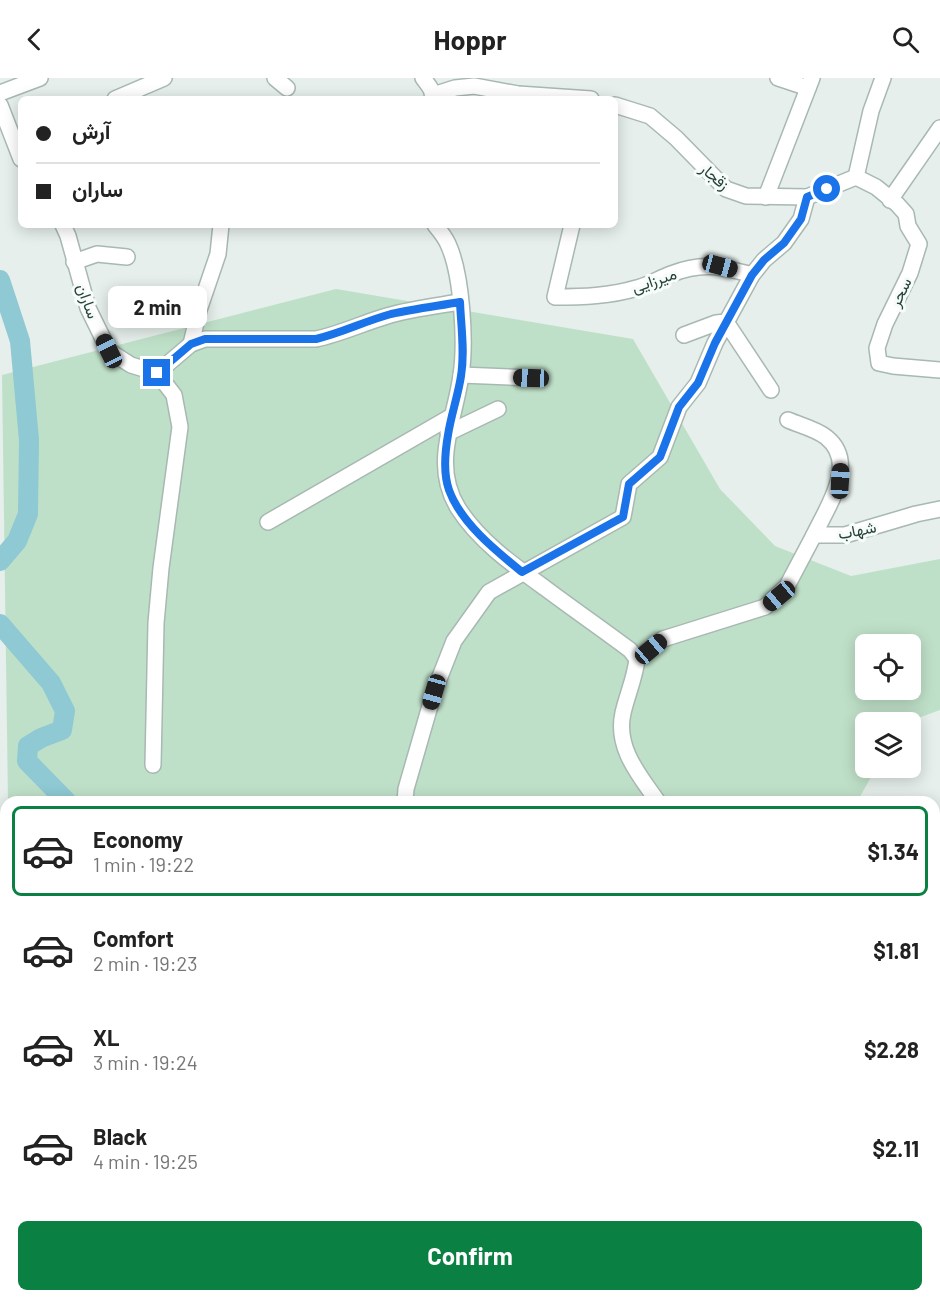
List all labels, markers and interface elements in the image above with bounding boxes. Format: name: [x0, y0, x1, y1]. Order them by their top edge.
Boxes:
icon: back: [18, 23, 51, 56]
text: Hoppr: [433, 23, 507, 55]
icon: search: [889, 23, 922, 56]
text: آرش: [72, 117, 110, 143]
street label: زقجار: [695, 157, 734, 195]
text: ساران: [72, 175, 123, 201]
route start: [813, 175, 840, 202]
car: [700, 253, 740, 279]
street label: میرزایی: [629, 263, 680, 298]
street label: سحر: [884, 274, 916, 311]
street label: ساران: [72, 281, 104, 322]
callout: 2 min: [108, 286, 207, 328]
text: 2 min: [134, 295, 181, 319]
car: [93, 331, 125, 371]
route end: [143, 359, 170, 386]
car: [513, 368, 549, 388]
car: [830, 463, 850, 499]
street label: شهاب: [836, 516, 878, 544]
car: [759, 578, 799, 614]
car: [631, 631, 671, 667]
map controls: [855, 634, 921, 778]
button: locate: [855, 634, 921, 700]
car: [420, 672, 448, 712]
button: layers: [855, 712, 921, 778]
icon: car: [21, 824, 75, 878]
text: Economy: [93, 826, 183, 852]
text: $1.34: [867, 838, 919, 864]
text: 1 min · 19:22: [93, 852, 194, 876]
icon: car: [21, 923, 75, 977]
text: Comfort: [93, 925, 174, 951]
text: $1.81: [873, 937, 919, 963]
text: 2 min · 19:23: [93, 951, 197, 975]
icon: car: [21, 1022, 75, 1076]
text: XL: [93, 1024, 119, 1050]
text: $2.28: [864, 1036, 919, 1062]
text: 3 min · 19:24: [93, 1050, 198, 1074]
icon: car: [21, 1121, 75, 1175]
text: Black: [93, 1123, 147, 1149]
text: $2.11: [872, 1135, 919, 1161]
text: 4 min · 19:25: [93, 1149, 198, 1173]
button: Confirm: [18, 1221, 922, 1290]

